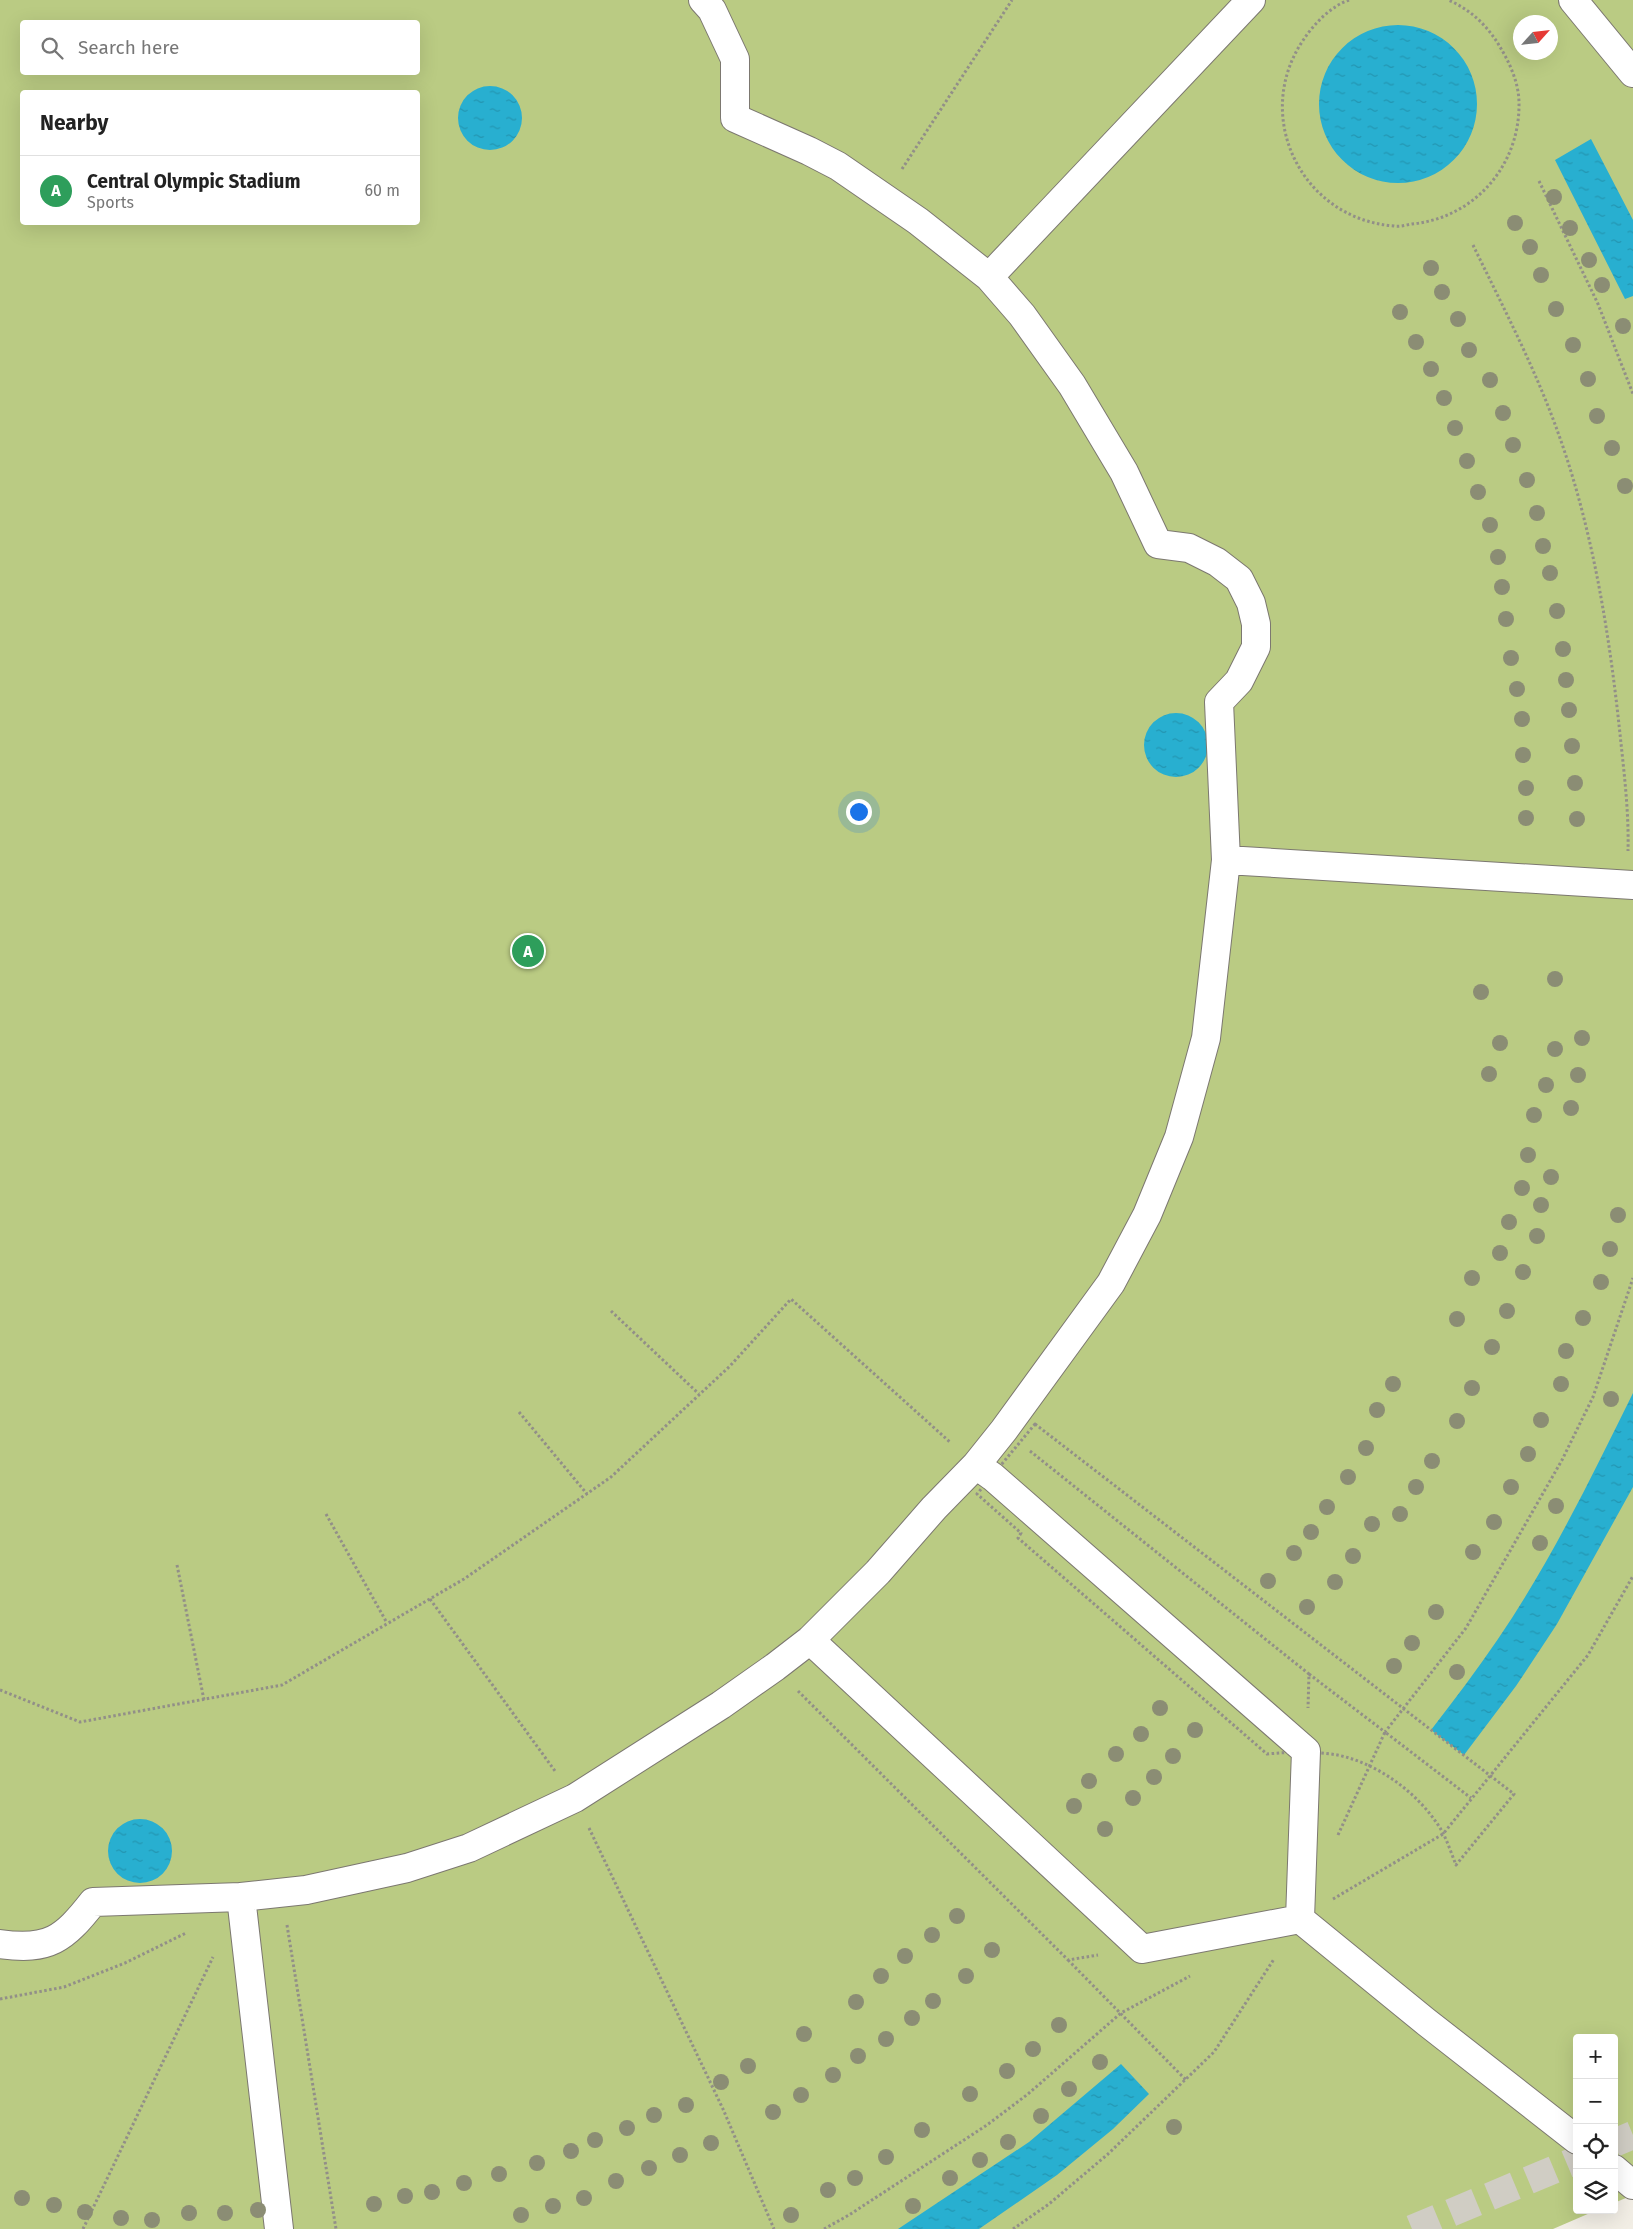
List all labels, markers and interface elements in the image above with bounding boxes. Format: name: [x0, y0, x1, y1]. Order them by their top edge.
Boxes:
north arrow: [1513, 15, 1558, 60]
search box: [20, 20, 420, 75]
icon: search: [38, 34, 66, 62]
text: Search here: [78, 36, 179, 59]
text: Nearby: [40, 110, 108, 136]
text: Central Olympic Stadium: [87, 170, 301, 193]
text: A: [51, 181, 61, 200]
text: 60 m: [365, 181, 400, 200]
text: Sports: [87, 193, 134, 212]
your location: [846, 799, 872, 825]
pin: A: [512, 932, 544, 970]
map controls: [1573, 2034, 1618, 2214]
button: +: [1573, 2034, 1618, 2079]
button: −: [1573, 2079, 1618, 2124]
button: locate: [1573, 2124, 1618, 2169]
button: layers: [1573, 2169, 1618, 2214]

